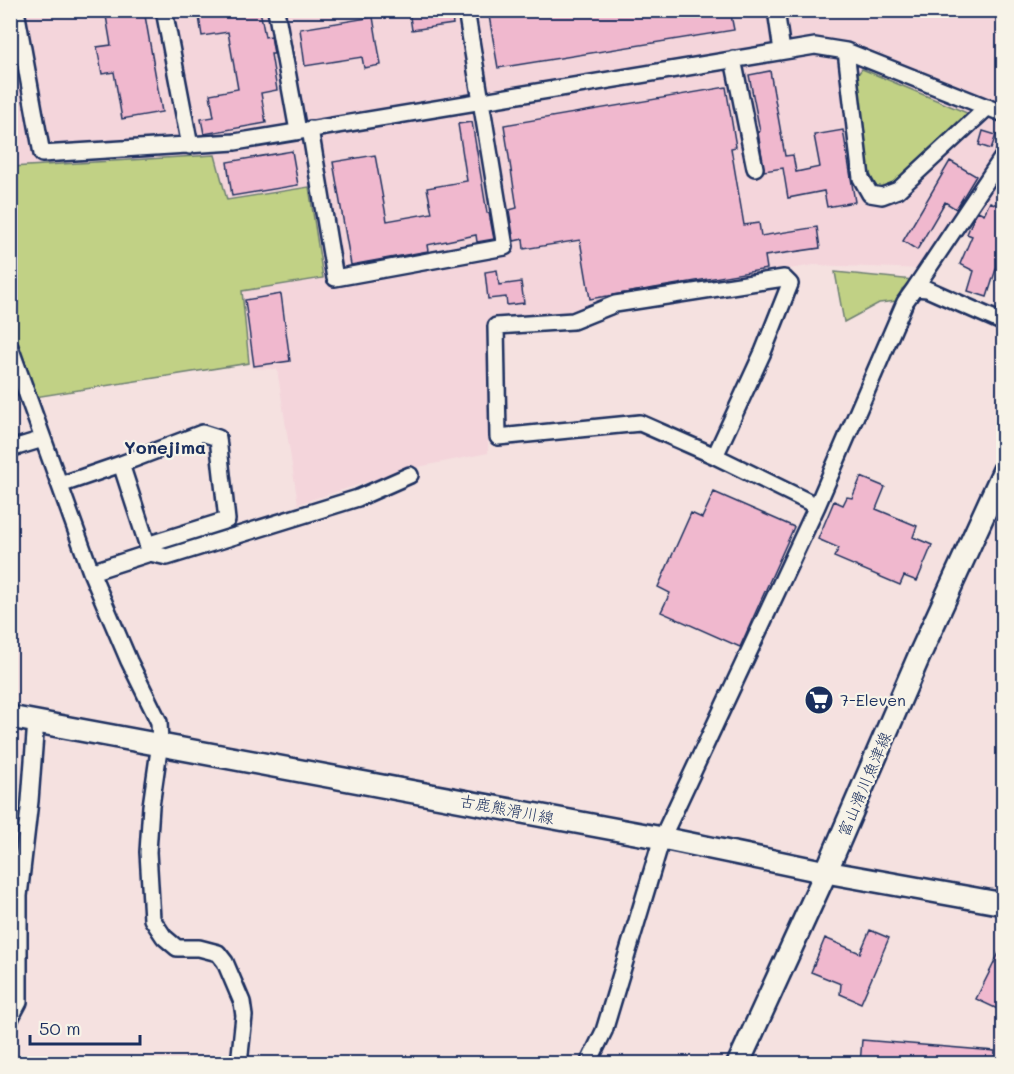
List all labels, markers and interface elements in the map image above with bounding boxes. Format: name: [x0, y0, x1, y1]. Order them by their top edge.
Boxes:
district label: Yonejima: [124, 435, 206, 459]
supermarket icon: 7-Eleven: [803, 684, 835, 716]
place label: 7-Eleven: [840, 689, 906, 710]
street label: 富山滑川魚津線: [832, 728, 895, 839]
street label: 古鹿熊滑川線: [458, 789, 556, 828]
scale bar: [30, 1008, 140, 1046]
text: 50 m: [39, 1016, 81, 1040]

